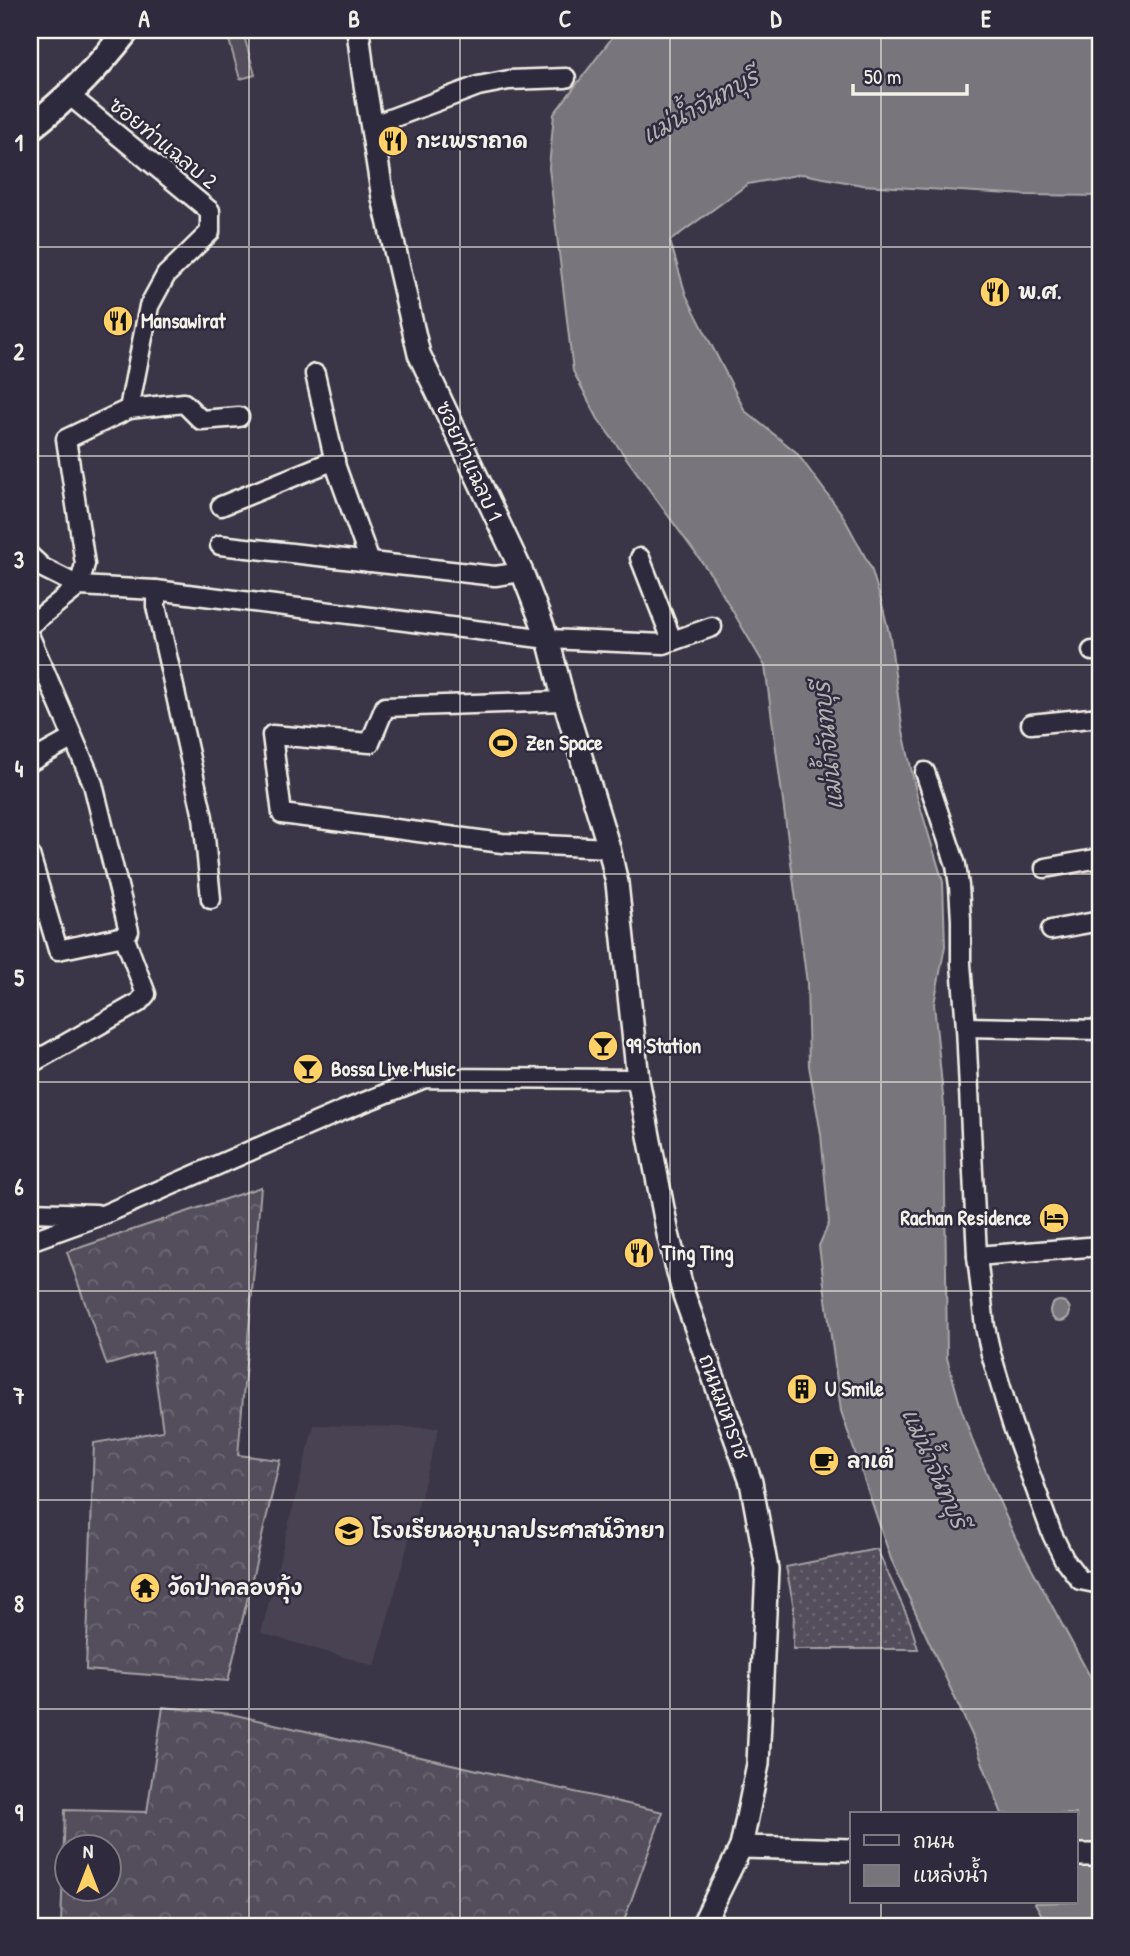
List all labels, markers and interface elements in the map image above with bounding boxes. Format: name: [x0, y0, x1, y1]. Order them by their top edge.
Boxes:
text: A: [138, 3, 150, 34]
text: B: [348, 3, 360, 34]
text: C: [559, 3, 571, 34]
text: D: [771, 3, 783, 34]
text: E: [981, 3, 992, 34]
scale bar: [853, 52, 967, 96]
water label: แม่น้ำจันทบุรี: [634, 54, 769, 152]
text: 50 m: [864, 62, 901, 91]
street label: ซอยท่าแฉลบ 2: [103, 90, 224, 195]
restaurant icon: กะเพราถาด: [376, 124, 410, 158]
place label: กะเพราถาด: [416, 126, 528, 155]
text: 1: [15, 127, 23, 158]
restaurant icon: พ.ศ.: [978, 275, 1012, 309]
place label: พ.ศ.: [1018, 277, 1062, 306]
restaurant icon: Mansawirat: [101, 304, 135, 338]
place label: Mansawirat: [141, 306, 226, 335]
text: 2: [14, 336, 25, 367]
street label: ซอยท่าแฉลบ 1: [429, 396, 510, 525]
text: 3: [14, 544, 24, 575]
water label: แม่น้ำจันทบุรี: [800, 676, 852, 812]
sports icon: Zen Space: [486, 726, 520, 760]
place label: Zen Space: [526, 728, 603, 758]
text: 4: [15, 753, 24, 784]
text: 5: [14, 962, 24, 993]
bar icon: 99 Station: [586, 1029, 620, 1063]
place label: 99 Station: [626, 1031, 701, 1060]
bar icon: Bossa Live Music: [291, 1052, 325, 1086]
place label: Bossa Live Music: [331, 1054, 456, 1083]
text: 6: [14, 1171, 24, 1202]
hotel icon: Rachan Residence: [1037, 1201, 1071, 1235]
place label: Rachan Residence: [900, 1203, 1032, 1232]
restaurant icon: Ting Ting: [622, 1236, 656, 1270]
place label: Ting Ting: [661, 1238, 734, 1268]
street label: ถนนมหาราช: [692, 1350, 757, 1464]
building icon: U Smile: [785, 1372, 819, 1406]
place label: U Smile: [825, 1374, 885, 1403]
text: 7: [12, 1380, 25, 1411]
water label: แม่น้ำจันทบุรี: [893, 1401, 982, 1538]
cafe icon: ลาเต้: [807, 1444, 841, 1478]
place label: ลาเต้: [847, 1446, 895, 1475]
school or university icon: โรงเรียนอนุบาลประศาสน์วิทยา: [332, 1514, 366, 1548]
place label: โรงเรียนอนุบาลประศาสน์วิทยา: [371, 1516, 665, 1547]
temple icon: วัดป่าคลองกุ้ง: [128, 1571, 162, 1605]
place label: วัดป่าคลองกุ้ง: [168, 1573, 302, 1604]
text: 8: [14, 1588, 24, 1619]
text: 9: [15, 1797, 24, 1828]
legend: [850, 1812, 1078, 1904]
text: ถนน: [913, 1826, 954, 1855]
north arrow: [52, 1834, 122, 1904]
text: N: [83, 1838, 93, 1864]
text: แหล่งน้ำ: [913, 1856, 988, 1889]

